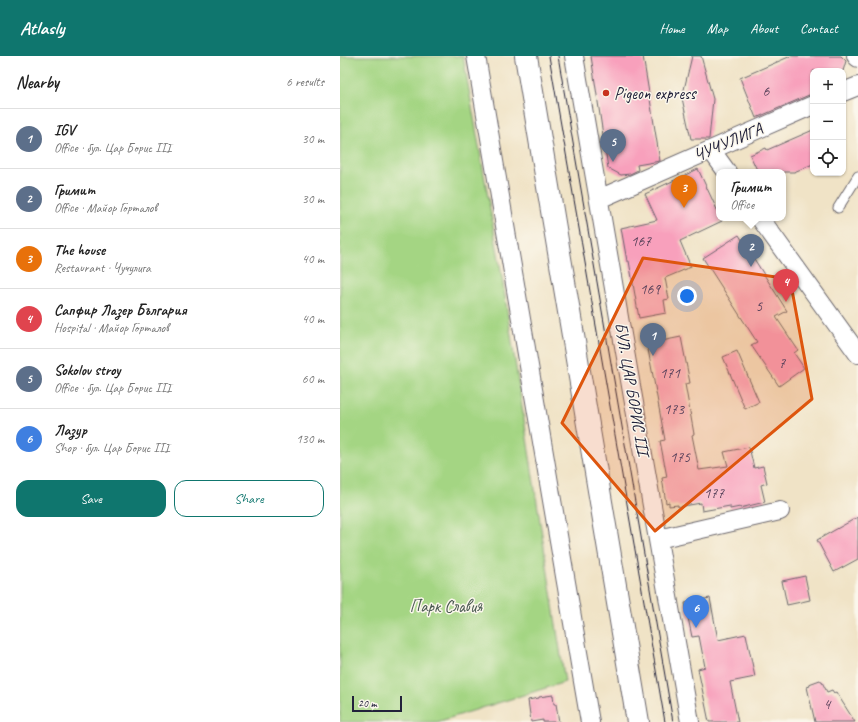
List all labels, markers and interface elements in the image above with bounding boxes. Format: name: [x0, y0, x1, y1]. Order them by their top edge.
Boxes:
text: Atlasly: [20, 16, 64, 40]
text: Home: [659, 20, 685, 37]
text: Map: [707, 20, 728, 37]
text: About: [750, 20, 778, 37]
text: Contact: [800, 20, 838, 37]
map controls: [810, 68, 846, 176]
button: +: [810, 68, 846, 104]
text: Nearby: [16, 72, 59, 93]
text: 6 results: [286, 74, 324, 90]
house number: 6: [763, 82, 771, 101]
place label: Pigeon express: [614, 83, 698, 104]
marker: Pigeon express: [601, 88, 611, 98]
button: −: [810, 104, 846, 140]
street label: ЧУЧУЛИГА: [691, 118, 767, 166]
text: IGV: [54, 121, 75, 140]
pin: 5: [600, 129, 626, 162]
text: 1: [26, 131, 32, 147]
text: 30 m: [302, 131, 324, 147]
text: Office · бул. Цар Борис III: [54, 140, 171, 156]
button: locate: [810, 140, 846, 176]
popup: [716, 169, 786, 221]
pin: 3: [671, 175, 697, 208]
text: Гримит: [730, 178, 772, 197]
text: Гримит: [54, 181, 95, 200]
text: 2: [26, 191, 32, 207]
text: 30 m: [302, 191, 324, 207]
text: Office: [730, 197, 754, 213]
text: Office · Майор Горталов: [54, 200, 157, 216]
house number: 167: [631, 232, 652, 251]
pin: 2: [738, 234, 764, 267]
text: The house: [54, 241, 105, 260]
text: 3: [26, 251, 32, 267]
text: 40 m: [302, 251, 324, 267]
text: Restaurant · Чучулига: [54, 260, 151, 276]
pin: 4: [773, 269, 799, 302]
house number: 169: [640, 280, 661, 299]
your location: [677, 286, 697, 306]
house number: 5: [756, 297, 764, 316]
text: Сапфир Лазер България: [54, 301, 187, 320]
text: 4: [26, 311, 32, 327]
text: 40 m: [302, 311, 324, 327]
text: Hospital · Майор Горталов: [54, 320, 169, 336]
street label: БУЛ. ЦАР БОРИС III: [610, 321, 655, 460]
pin: 1: [640, 323, 666, 356]
house number: 7: [779, 354, 787, 373]
text: Sokolov stroy: [54, 361, 120, 380]
house number: 171: [660, 364, 681, 383]
text: 5: [26, 371, 32, 387]
text: 60 m: [302, 371, 324, 387]
text: Office · бул. Цар Борис III: [54, 380, 171, 396]
house number: 173: [664, 400, 685, 419]
text: Лазур: [54, 421, 87, 440]
text: 6: [26, 431, 32, 447]
text: 130 m: [296, 431, 324, 447]
text: Shop · бул. Цар Борис III: [54, 440, 169, 456]
house number: 175: [670, 448, 691, 467]
button: Save: [16, 480, 166, 517]
button: Share: [174, 480, 324, 517]
house number: 177: [704, 484, 725, 503]
pin: 6: [683, 595, 709, 628]
park label: Парк Славия: [410, 596, 483, 617]
scale bar: [352, 694, 402, 713]
house number: 4: [824, 695, 832, 714]
text: 20 m: [358, 696, 377, 710]

